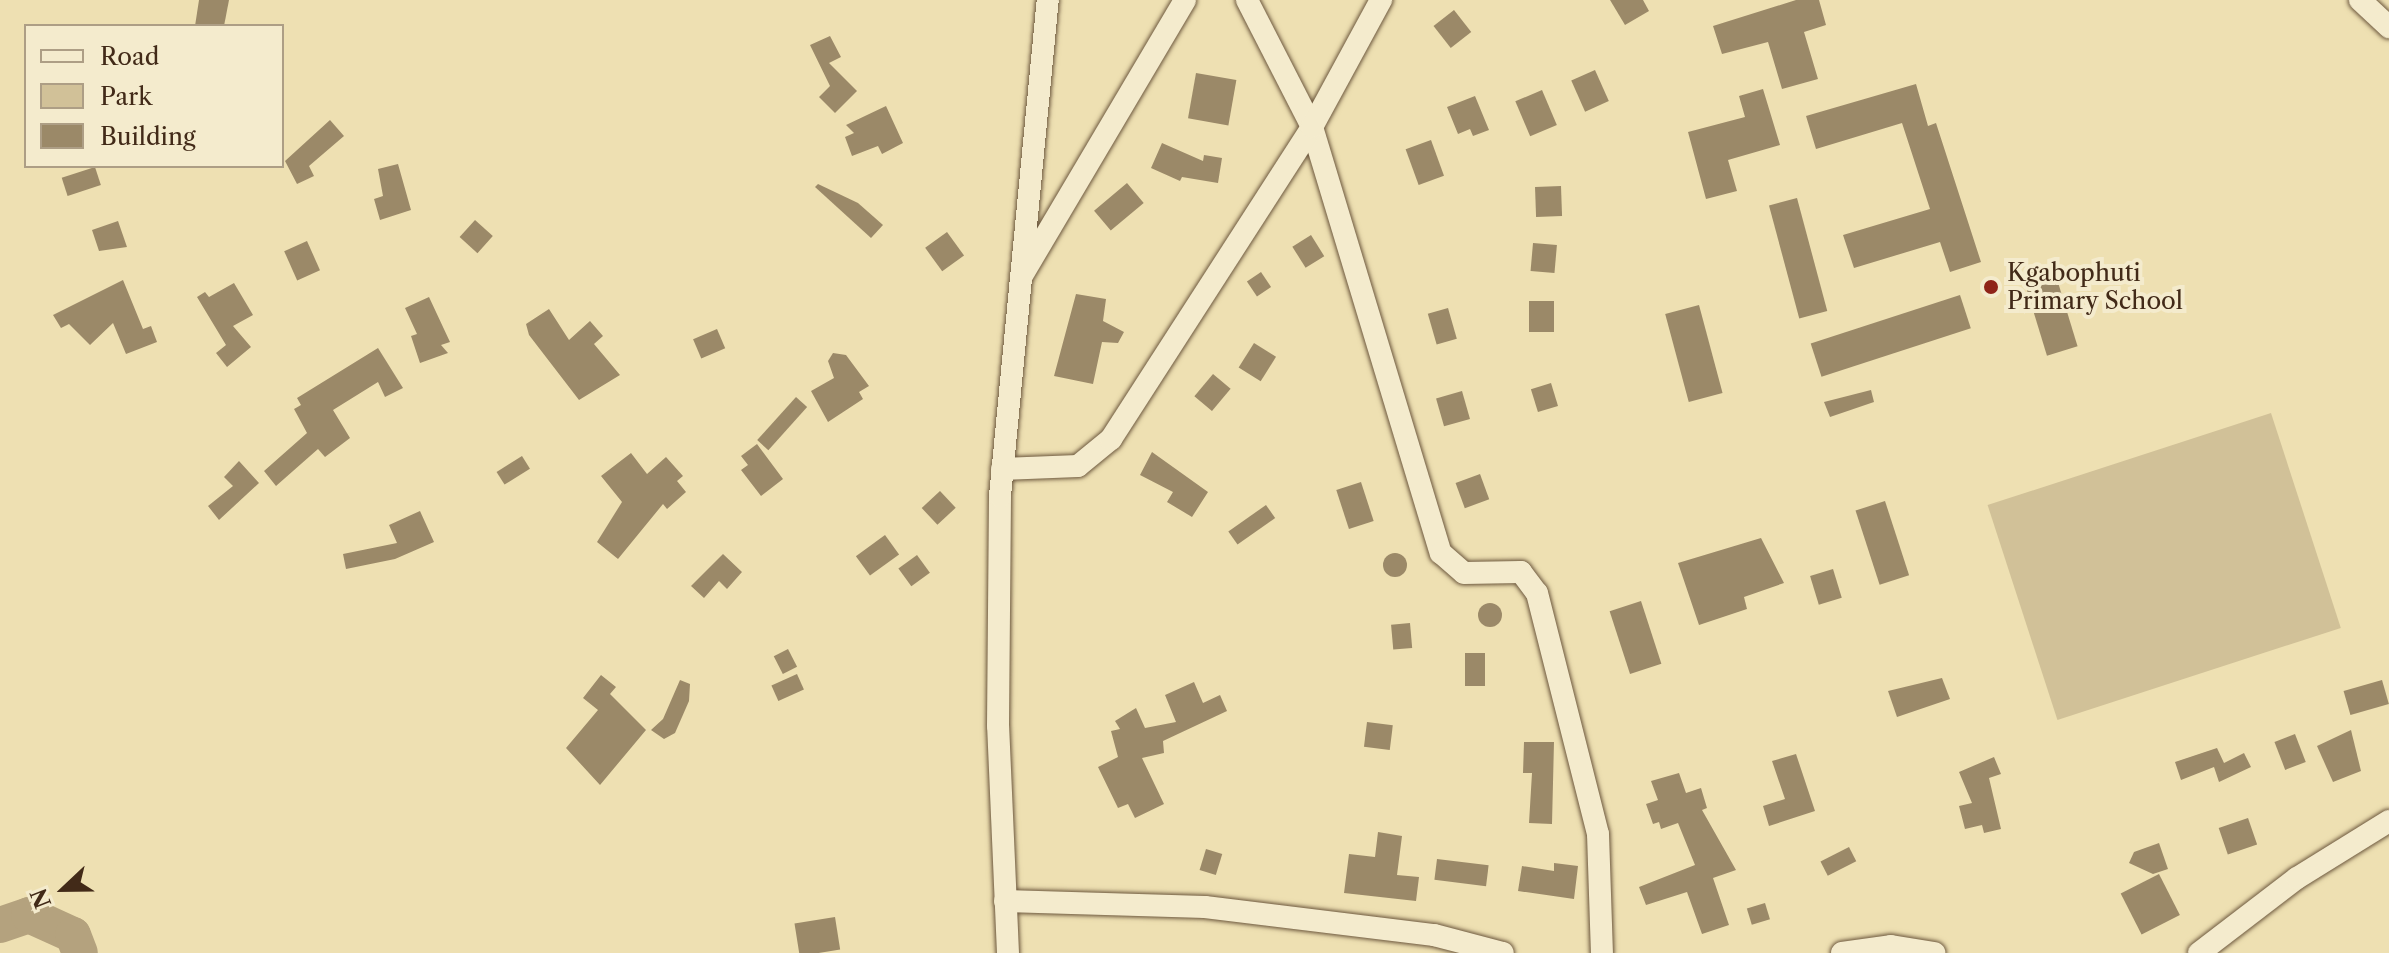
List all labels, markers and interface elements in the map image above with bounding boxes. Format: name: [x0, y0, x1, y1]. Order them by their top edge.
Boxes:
legend: [24, 24, 284, 168]
text: Road: [100, 42, 159, 71]
text: Park: [100, 82, 152, 111]
text: Building: [100, 122, 196, 151]
place label: Kgabophuti Primary School: [2007, 259, 2184, 315]
marker: Kgabophuti Primary School: [1982, 278, 2000, 296]
north arrow: [24, 849, 104, 929]
text: N: [25, 884, 57, 912]

